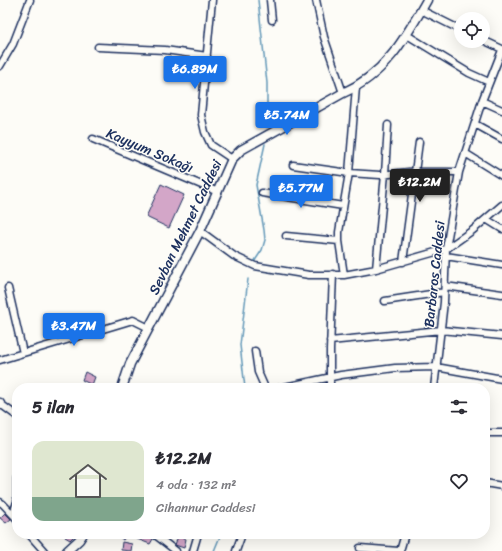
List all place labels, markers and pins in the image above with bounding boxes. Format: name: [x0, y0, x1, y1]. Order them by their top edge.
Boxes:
pin: ₺6.89M: [162, 56, 228, 90]
pin: ₺5.74M: [254, 102, 320, 136]
pin: ₺12.2M: [387, 169, 453, 203]
pin: ₺5.77M: [268, 175, 334, 209]
pin: ₺3.47M: [41, 313, 107, 347]

